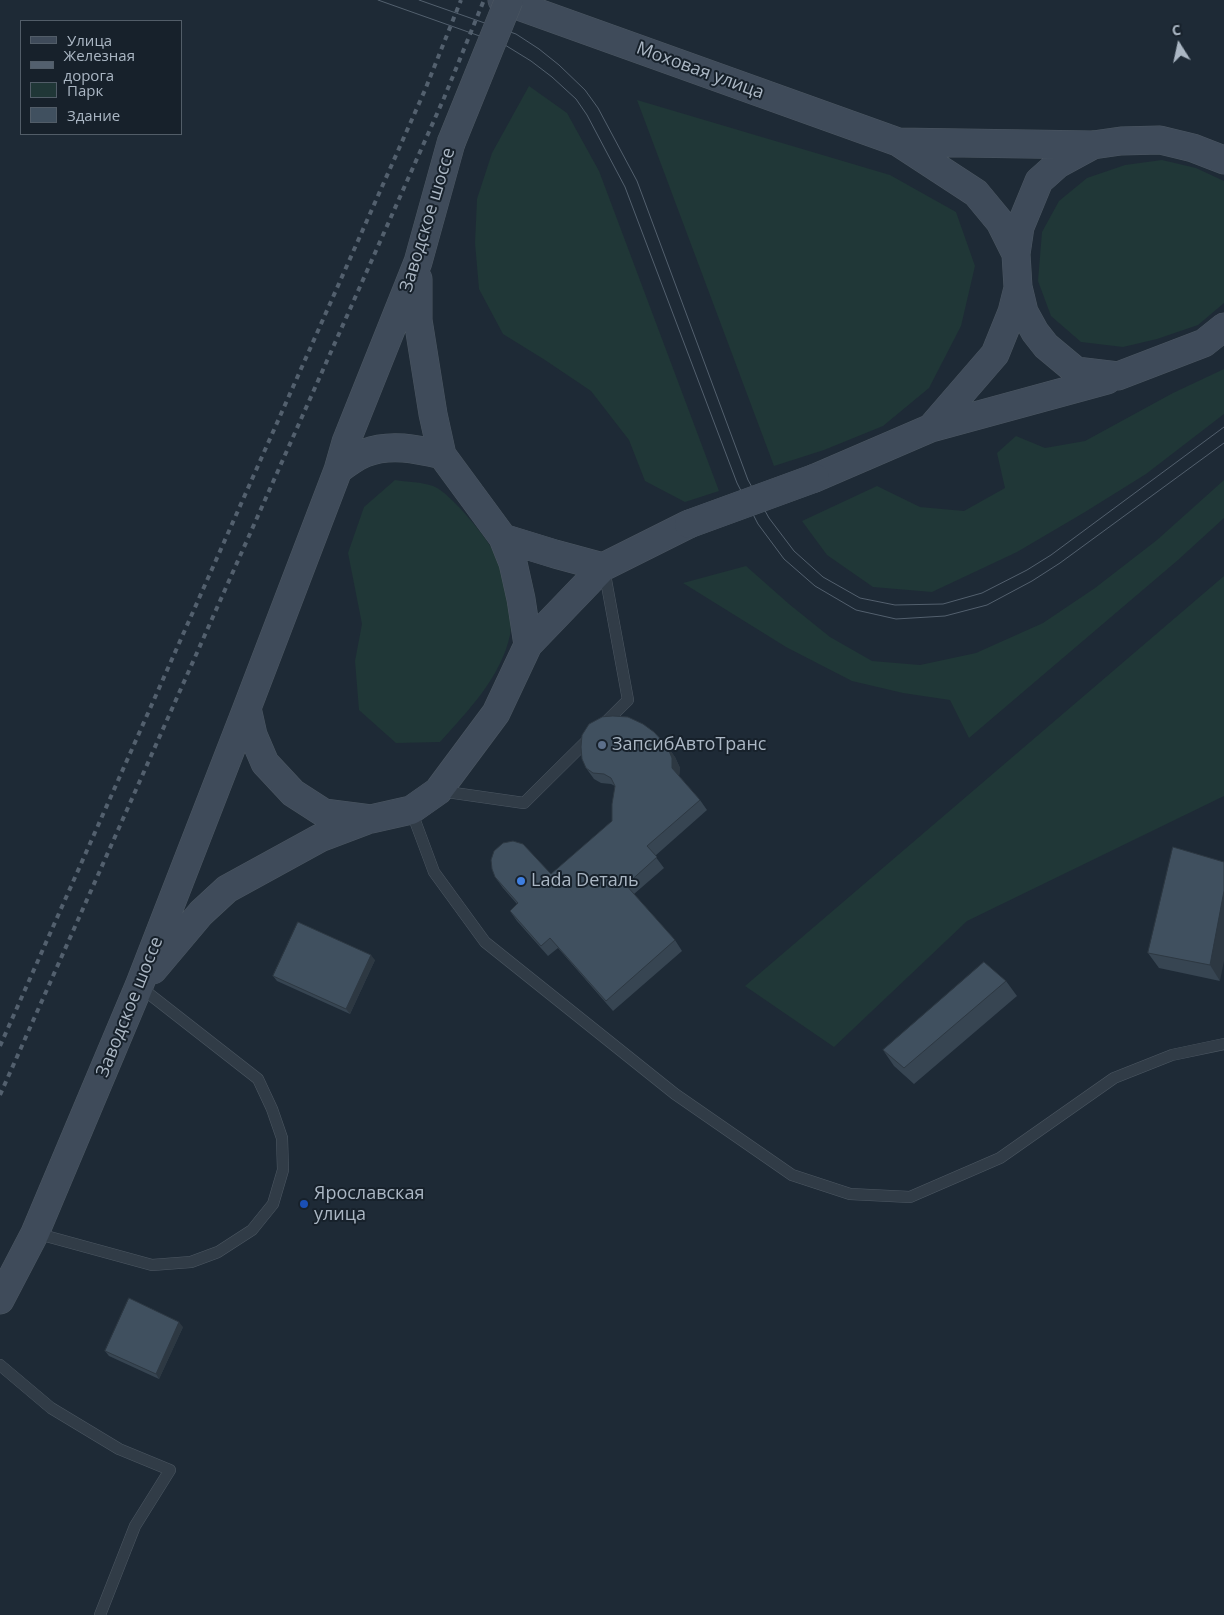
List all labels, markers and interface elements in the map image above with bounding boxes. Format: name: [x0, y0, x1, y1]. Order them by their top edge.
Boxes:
legend: [20, 20, 182, 135]
north arrow: [1154, 20, 1204, 70]
text: С: [1170, 20, 1182, 40]
text: Улица: [67, 30, 112, 50]
street label: Моховая улица: [633, 38, 767, 104]
text: Железная дорога: [64, 45, 135, 85]
text: Парк: [67, 80, 103, 100]
text: Здание: [67, 105, 120, 125]
street label: Заводское шоссе: [396, 145, 460, 295]
place label: ЗапсибАвтоТранс: [612, 734, 766, 756]
marker: ЗапсибАвтоТранс: [596, 739, 608, 751]
place label: Lada Dеталь: [531, 870, 639, 892]
marker: Lada Dеталь: [515, 875, 527, 887]
street label: Заводское шоссе: [92, 934, 168, 1080]
place label: Ярославская улица: [314, 1183, 424, 1226]
marker: Ярославская улица: [298, 1198, 310, 1210]

